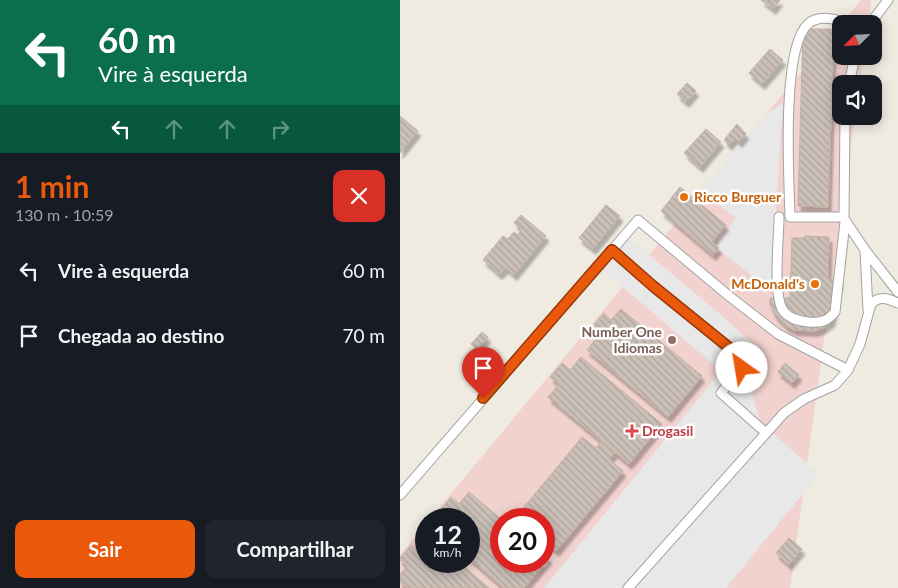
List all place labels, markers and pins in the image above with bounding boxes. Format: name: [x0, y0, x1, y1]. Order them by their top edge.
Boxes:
place label: Ricco Burguer: [694, 188, 782, 205]
marker: Ricco Burguer: [678, 191, 690, 203]
place label: McDonald's: [731, 275, 805, 292]
marker: McDonald's: [809, 278, 821, 290]
place label: Number One Idiomas: [581, 323, 663, 356]
marker: Number One Idiomas: [666, 334, 678, 346]
pin: [462, 347, 504, 398]
place label: Drogasil: [642, 422, 693, 439]
marker: Drogasil: [626, 425, 638, 437]

